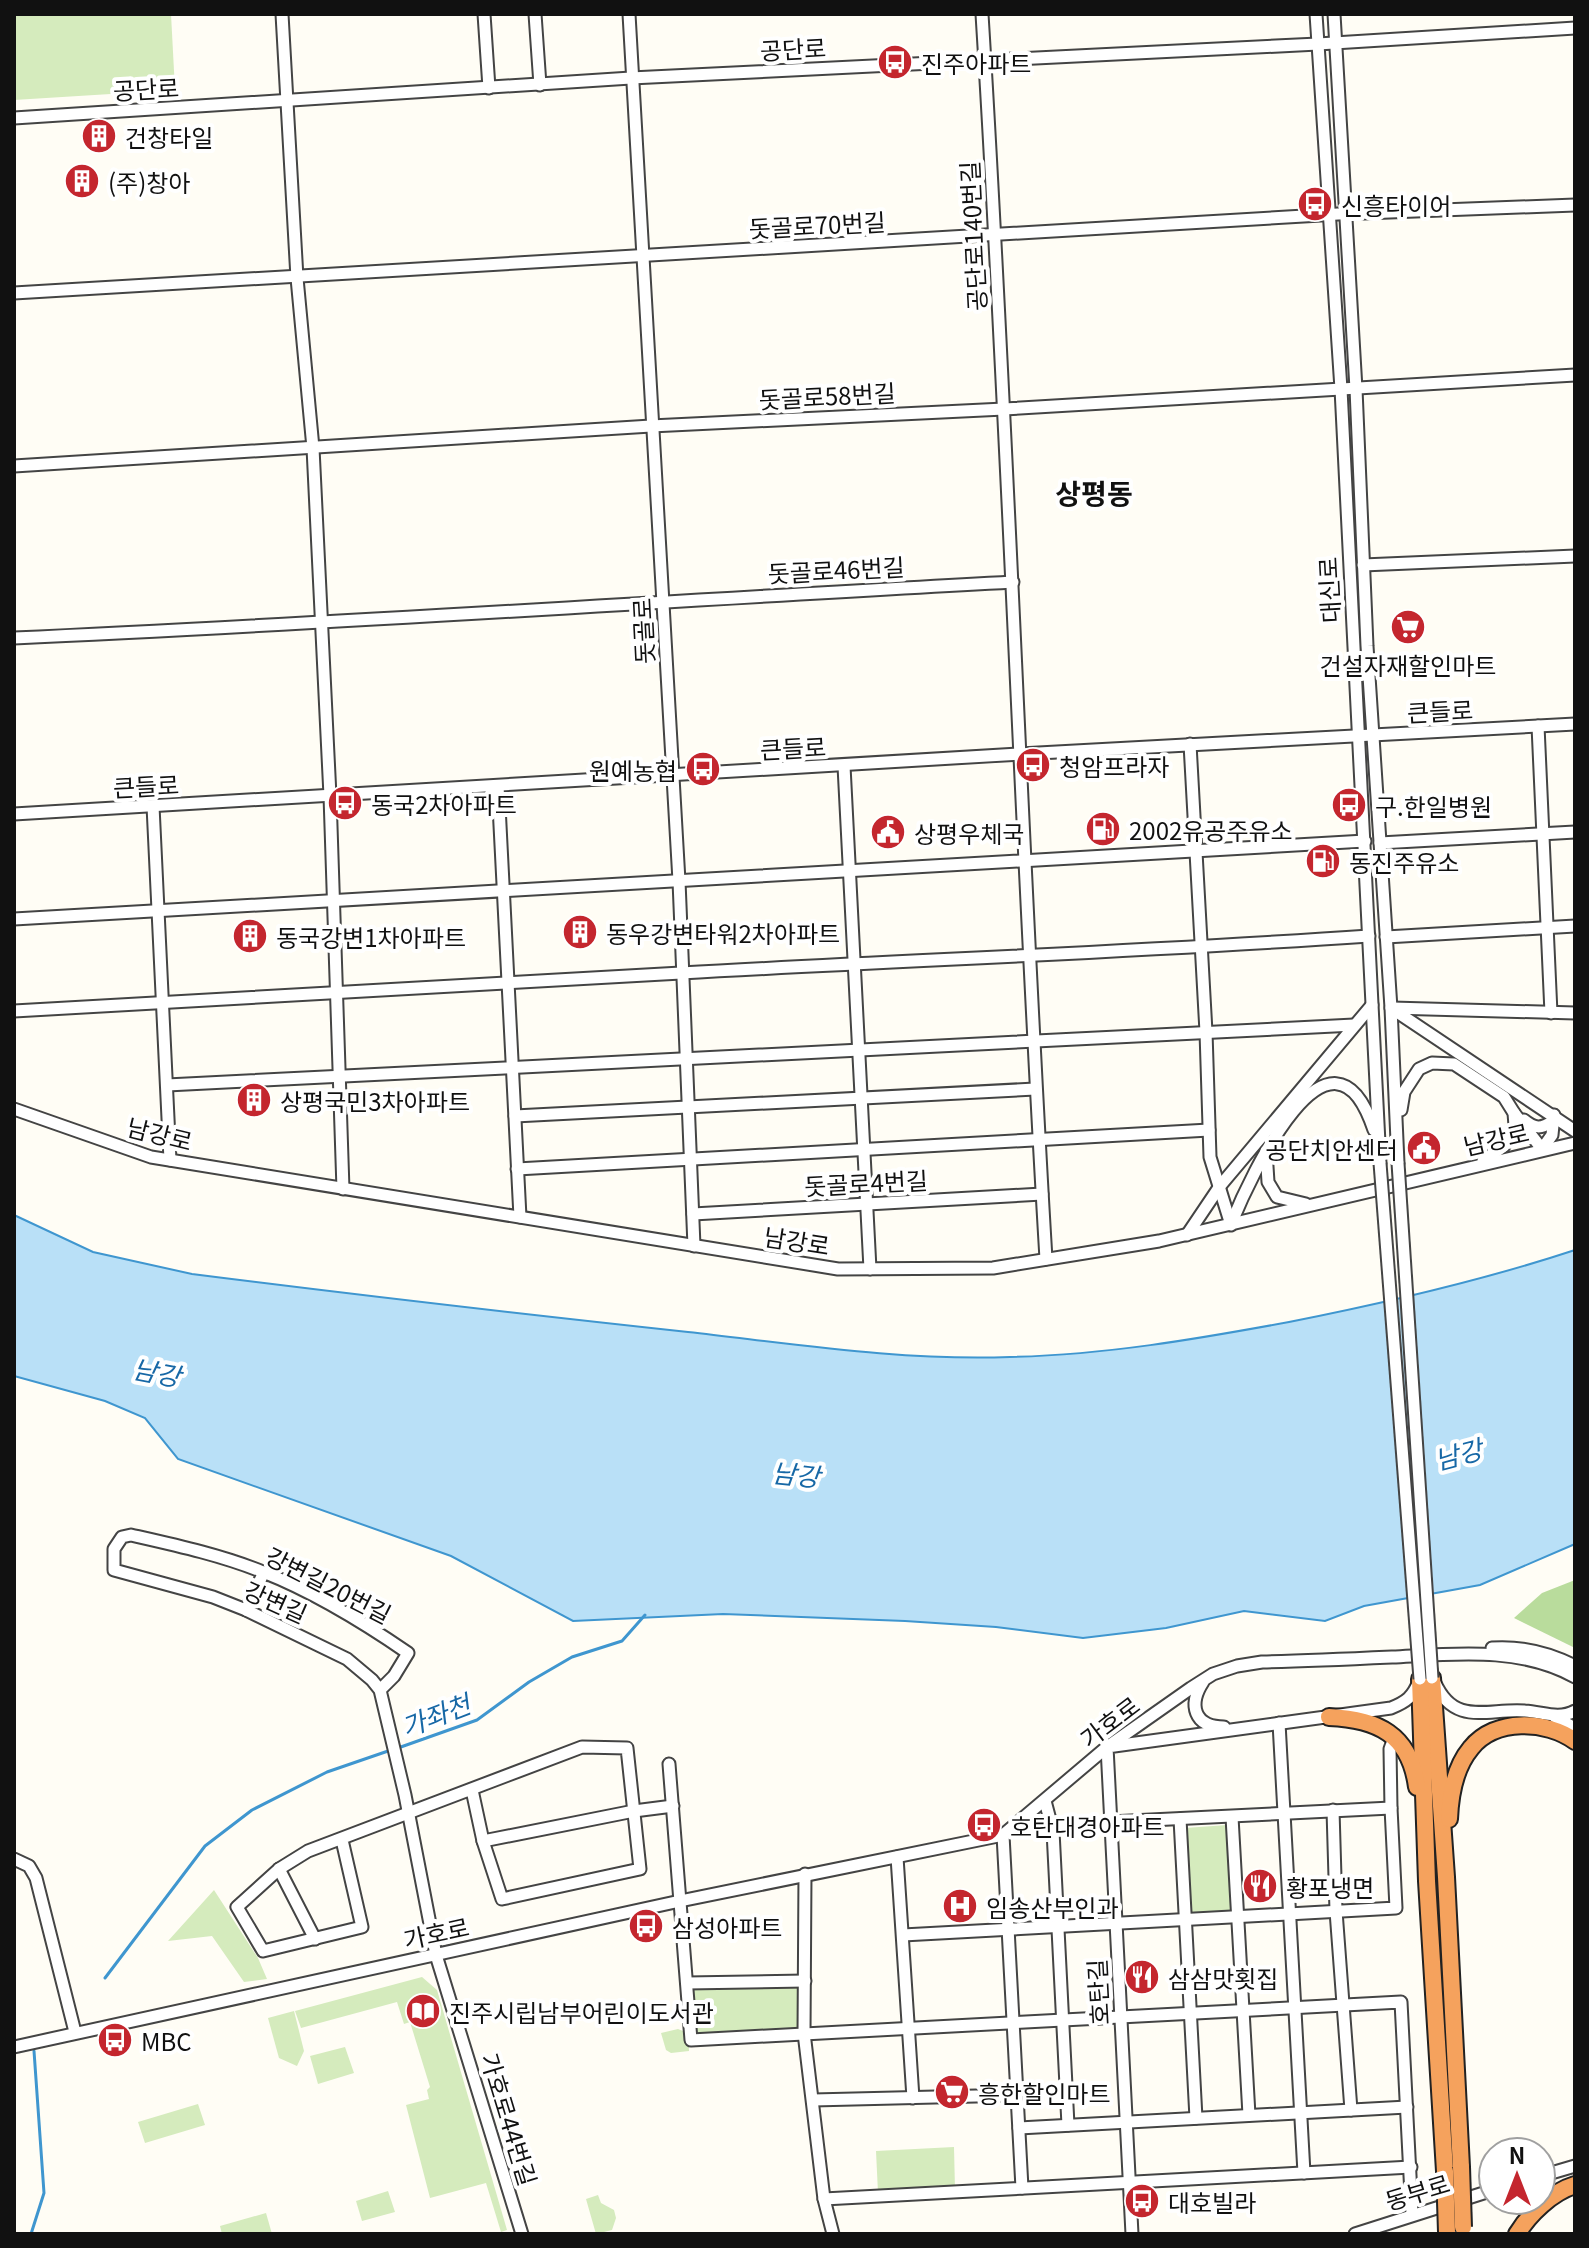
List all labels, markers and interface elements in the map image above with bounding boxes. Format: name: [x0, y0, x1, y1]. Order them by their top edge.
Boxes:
street label: 공단로: [759, 29, 827, 67]
bus stop icon: 진주아파트: [876, 43, 914, 81]
place label: 진주아파트: [921, 45, 1031, 80]
street label: 공단로: [112, 69, 180, 107]
building icon: 건창타일: [80, 117, 118, 155]
place label: 건창타일: [125, 119, 213, 154]
street label: 공단로140번길: [951, 160, 993, 312]
building icon: (주)창아: [63, 162, 101, 200]
place label: (주)창아: [108, 164, 190, 199]
bus stop icon: 신흥타이어: [1296, 185, 1334, 223]
place label: 신흥타이어: [1341, 187, 1451, 222]
street label: 돗골로70번길: [748, 203, 886, 245]
street label: 돗골로58번길: [758, 374, 896, 416]
district label: 상평동: [1055, 472, 1133, 512]
street label: 돗골로46번길: [767, 548, 905, 590]
street label: 대신로: [1309, 556, 1347, 624]
street label: 돗골로: [623, 597, 661, 665]
supermarket icon: 건설자재할인마트: [1389, 608, 1427, 646]
place label: 건설자재할인마트: [1320, 647, 1496, 682]
street label: 큰들로: [1406, 691, 1474, 729]
street label: 큰들로: [759, 728, 827, 766]
bus stop icon: 청암프라자: [1014, 746, 1052, 784]
place label: 청암프라자: [1059, 748, 1169, 783]
bus stop icon: 원예농협: [684, 750, 722, 788]
place label: 원예농협: [589, 752, 677, 787]
street label: 큰들로: [112, 766, 180, 804]
bus stop icon: 동국2차아파트: [326, 784, 364, 822]
place label: 동국2차아파트: [371, 786, 517, 821]
bus stop icon: 구.한일병원: [1330, 786, 1368, 824]
place label: 구.한일병원: [1375, 788, 1492, 823]
fuel station icon: 2002유공주유소: [1084, 810, 1122, 848]
place label: 2002유공주유소: [1129, 812, 1293, 847]
public building icon: 상평우체국: [869, 813, 907, 851]
place label: 상평우체국: [914, 815, 1024, 850]
fuel station icon: 동진주유소: [1304, 842, 1342, 880]
place label: 동진주유소: [1349, 844, 1459, 879]
building icon: 동우강변타워2차아파트: [561, 913, 599, 951]
place label: 동우강변타워2차아파트: [606, 915, 840, 950]
building icon: 동국강변1차아파트: [231, 917, 269, 955]
place label: 동국강변1차아파트: [276, 919, 466, 954]
building icon: 상평국민3차아파트: [235, 1081, 273, 1119]
place label: 상평국민3차아파트: [280, 1083, 470, 1118]
street label: 남강로: [124, 1108, 196, 1158]
street label: 남강로: [1460, 1113, 1532, 1163]
public building icon: 공단치안센터: [1405, 1129, 1443, 1167]
place label: 공단치안센터: [1266, 1131, 1398, 1166]
street label: 돗골로4번길: [803, 1161, 929, 1203]
street label: 남강로: [762, 1218, 832, 1262]
water label: 남강: [130, 1348, 187, 1394]
water label: 남강: [1430, 1428, 1489, 1477]
water label: 남강: [770, 1452, 825, 1494]
street label: 강변길20번길: [261, 1540, 397, 1628]
street label: 강변길: [240, 1574, 312, 1628]
water label: 가좌천: [395, 1683, 478, 1744]
street label: 가호로: [1072, 1687, 1146, 1755]
bus stop icon: 호탄대경아파트: [965, 1806, 1003, 1844]
place label: 호탄대경아파트: [1010, 1808, 1165, 1843]
restaurant icon: 황포냉면: [1241, 1867, 1279, 1905]
place label: 황포냉면: [1286, 1869, 1374, 1904]
hospital icon: 임송산부인과: [941, 1887, 979, 1925]
place label: 임송산부인과: [986, 1889, 1118, 1924]
bus stop icon: 삼성아파트: [627, 1907, 665, 1945]
street label: 가호로: [400, 1908, 472, 1956]
place label: 삼성아파트: [672, 1909, 782, 1944]
street label: 호탄길: [1078, 1958, 1116, 2026]
restaurant icon: 삼삼맛횟집: [1123, 1958, 1161, 1996]
place label: 삼삼맛횟집: [1168, 1960, 1278, 1995]
library icon: 진주시립남부어린이도서관: [404, 1992, 442, 2030]
place label: 진주시립남부어린이도서관: [449, 1994, 714, 2029]
bus stop icon: MBC: [96, 2021, 134, 2059]
place label: MBC: [141, 2023, 192, 2058]
street label: 가호로44번길: [473, 2048, 547, 2190]
supermarket icon: 흥한할인마트: [933, 2073, 971, 2111]
place label: 흥한할인마트: [978, 2075, 1110, 2110]
north arrow: [1477, 2136, 1557, 2216]
text: N: [1509, 2138, 1525, 2170]
street label: 동부로: [1380, 2165, 1454, 2217]
bus stop icon: 대호빌라: [1123, 2182, 1161, 2220]
place label: 대호빌라: [1168, 2184, 1256, 2219]

